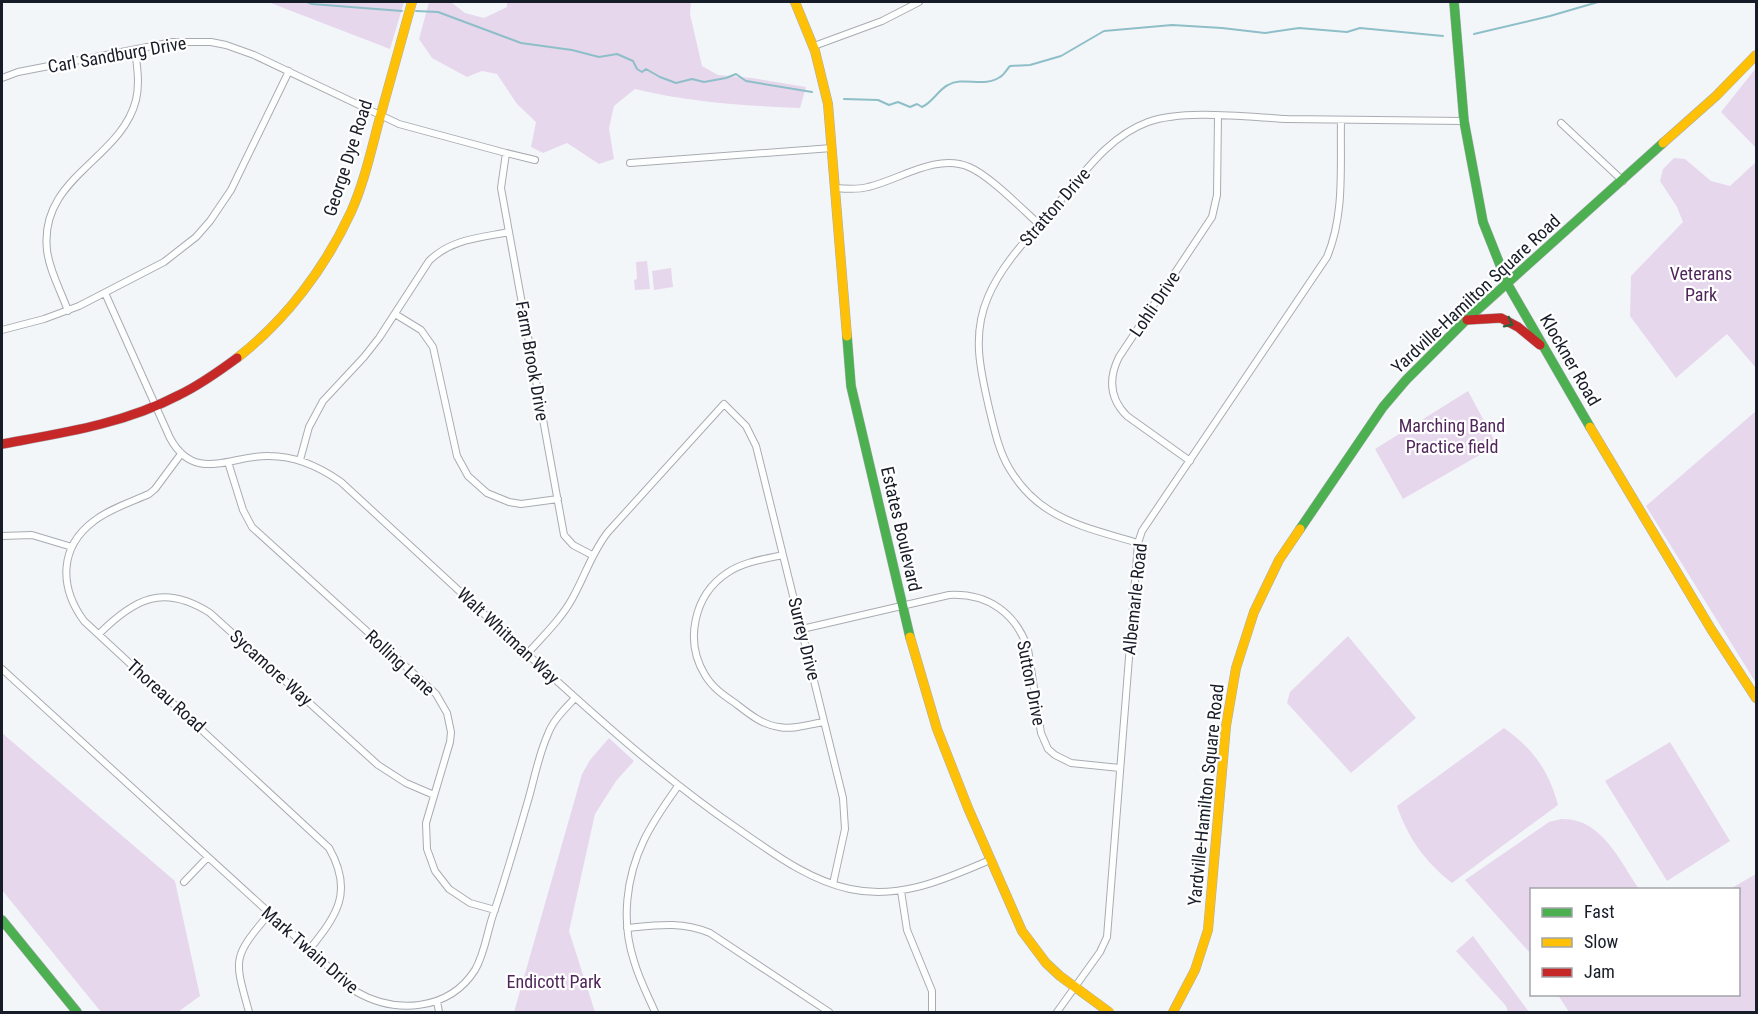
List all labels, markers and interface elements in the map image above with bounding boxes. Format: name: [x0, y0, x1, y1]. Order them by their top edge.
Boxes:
street label: Carl Sandburg Drive: [46, 32, 188, 77]
street label: George Dye Road: [319, 97, 376, 219]
street label: Stratton Drive: [1015, 163, 1094, 250]
street label: Yardville-Hamilton Square Road: [1387, 210, 1564, 377]
park label: Veterans Park: [1670, 263, 1732, 305]
street label: Lohli Drive: [1125, 267, 1184, 341]
street label: Farm Brook Drive: [512, 299, 553, 423]
street label: Klockner Road: [1536, 310, 1605, 409]
one-way arrow: [1503, 315, 1514, 327]
park label: Marching Band Practice field: [1399, 415, 1505, 457]
street label: Estates Boulevard: [877, 464, 926, 593]
street label: Albemarle Road: [1118, 542, 1151, 656]
street label: Walt Whitman Way: [453, 583, 564, 689]
street label: Surrey Drive: [784, 595, 825, 683]
street label: Sycamore Way: [226, 625, 317, 710]
street label: Rolling Lane: [361, 625, 439, 700]
street label: Sutton Drive: [1013, 639, 1050, 727]
street label: Thoreau Road: [123, 655, 210, 736]
street label: Yardville-Hamilton Square Road: [1183, 683, 1228, 907]
legend: [1530, 888, 1740, 996]
text: Fast: [1584, 901, 1615, 922]
street label: Mark Twain Drive: [258, 902, 363, 997]
text: Slow: [1584, 931, 1619, 952]
text: Jam: [1584, 961, 1615, 982]
park label: Endicott Park: [507, 971, 601, 992]

